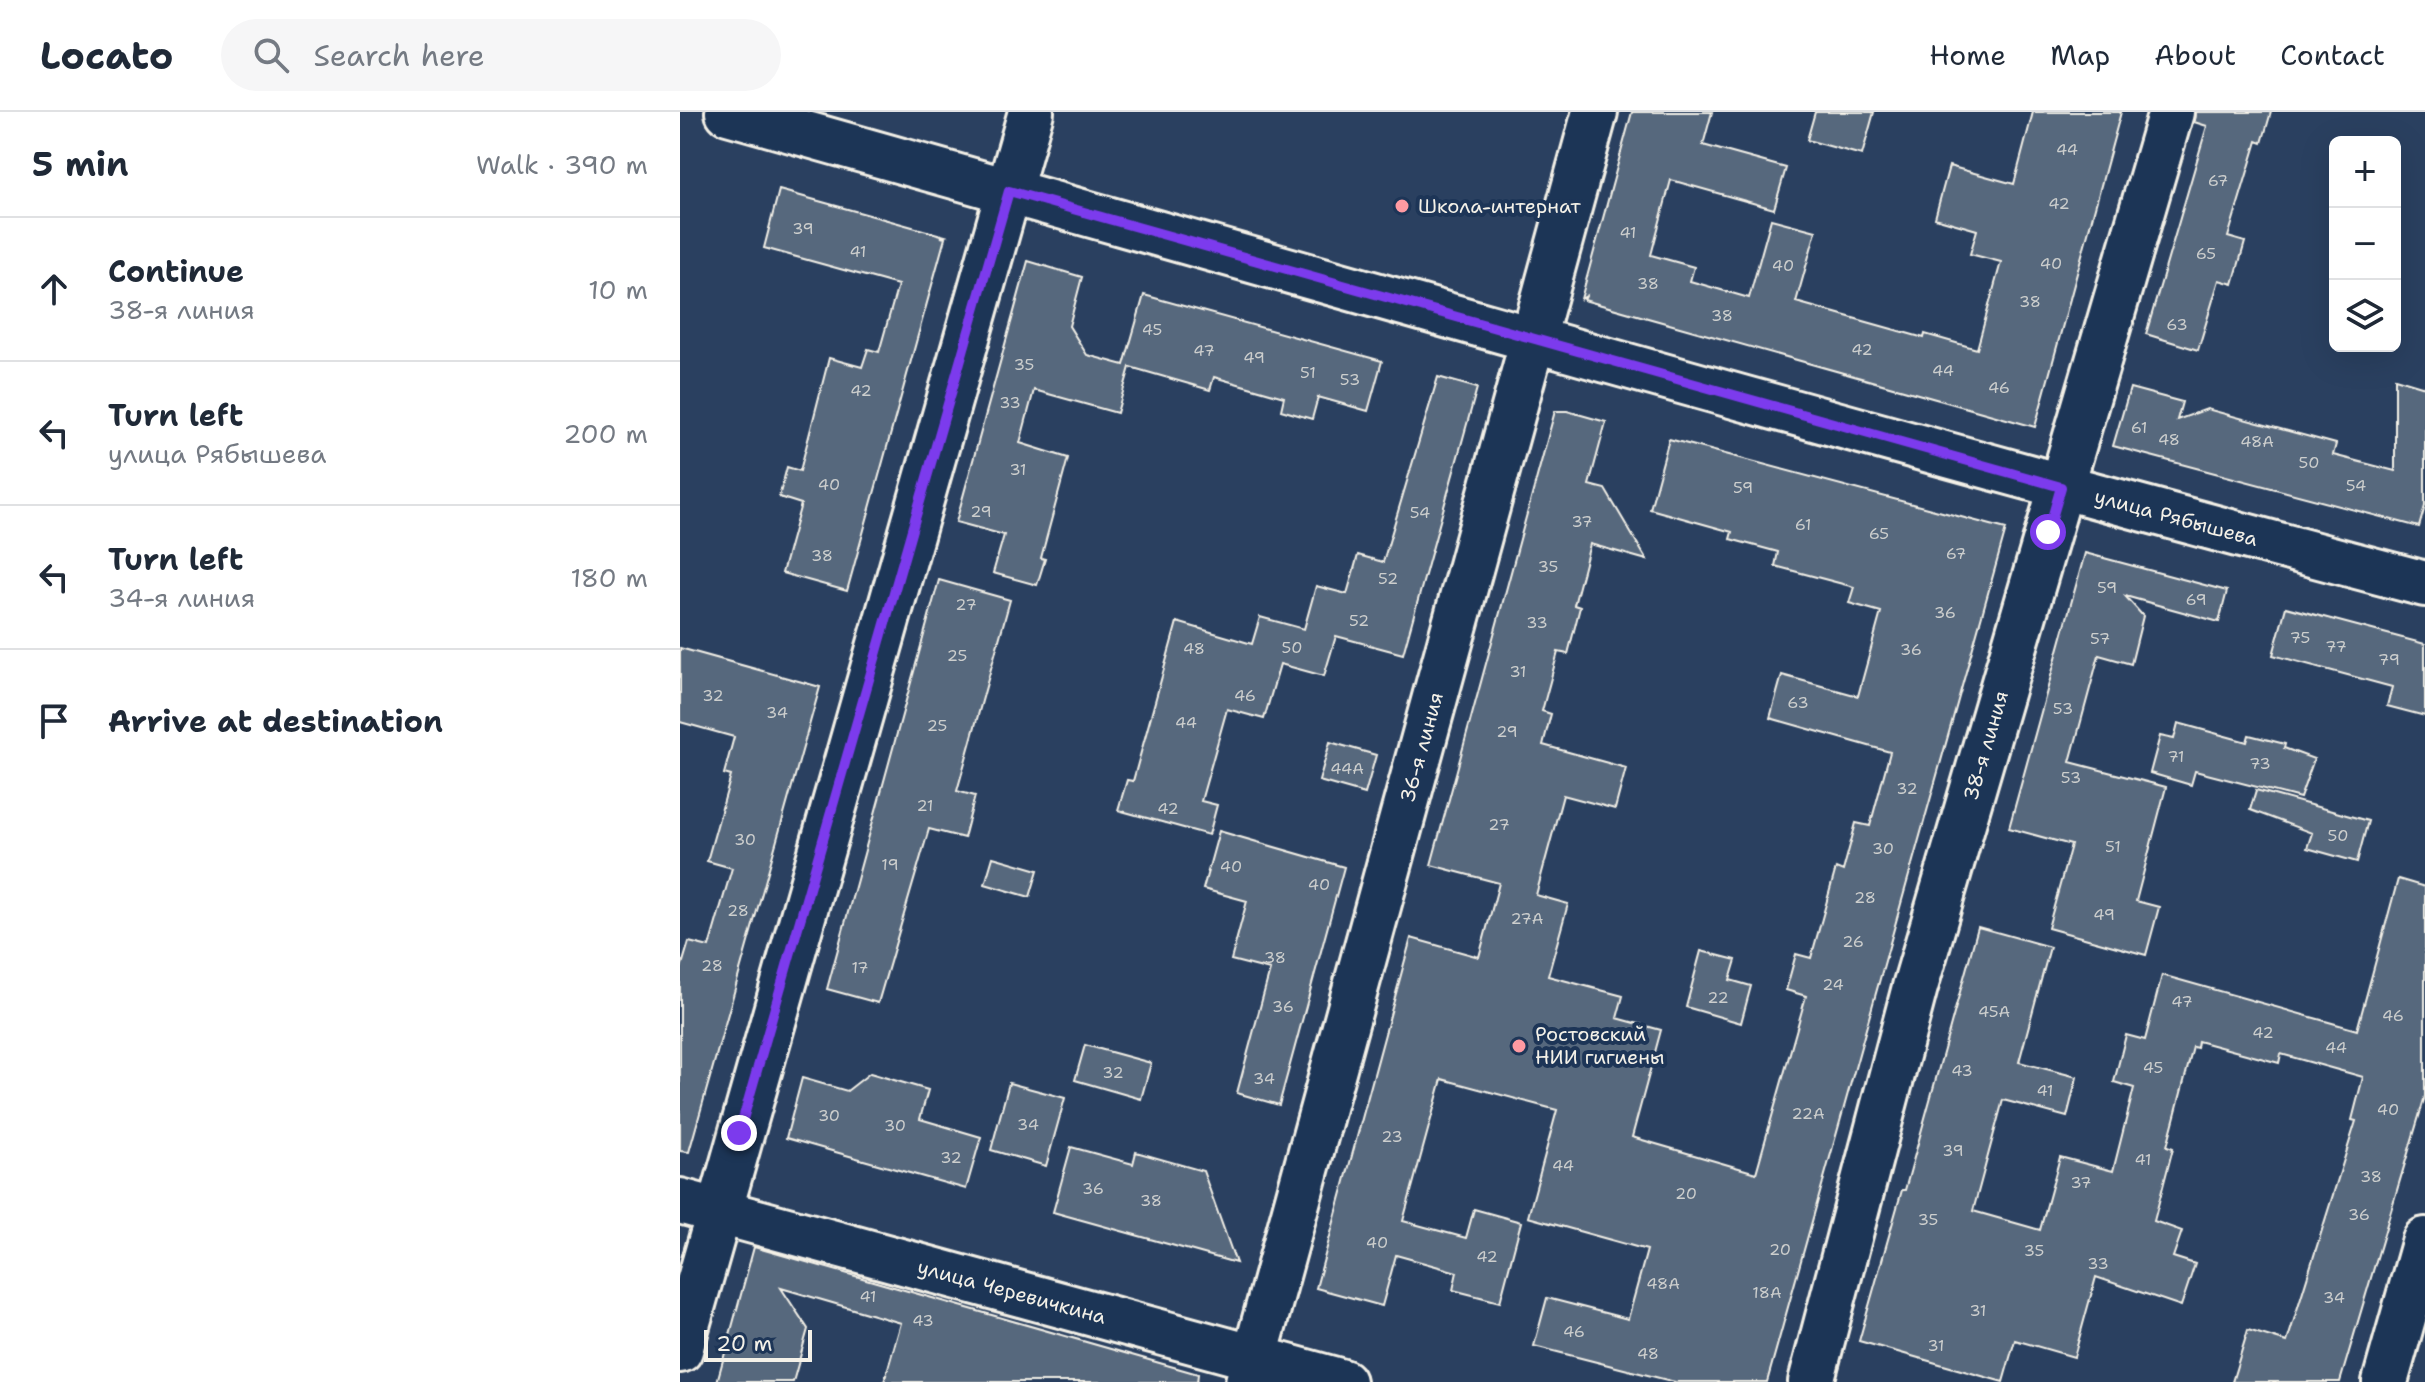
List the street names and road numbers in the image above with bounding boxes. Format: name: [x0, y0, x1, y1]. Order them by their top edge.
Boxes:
street label: улица Рябышева: [2092, 483, 2261, 552]
street label: 38-я линия: [1957, 688, 2014, 803]
street label: 36-я линия: [1394, 689, 1449, 805]
street label: улица Черевичкина: [915, 1253, 1110, 1330]

